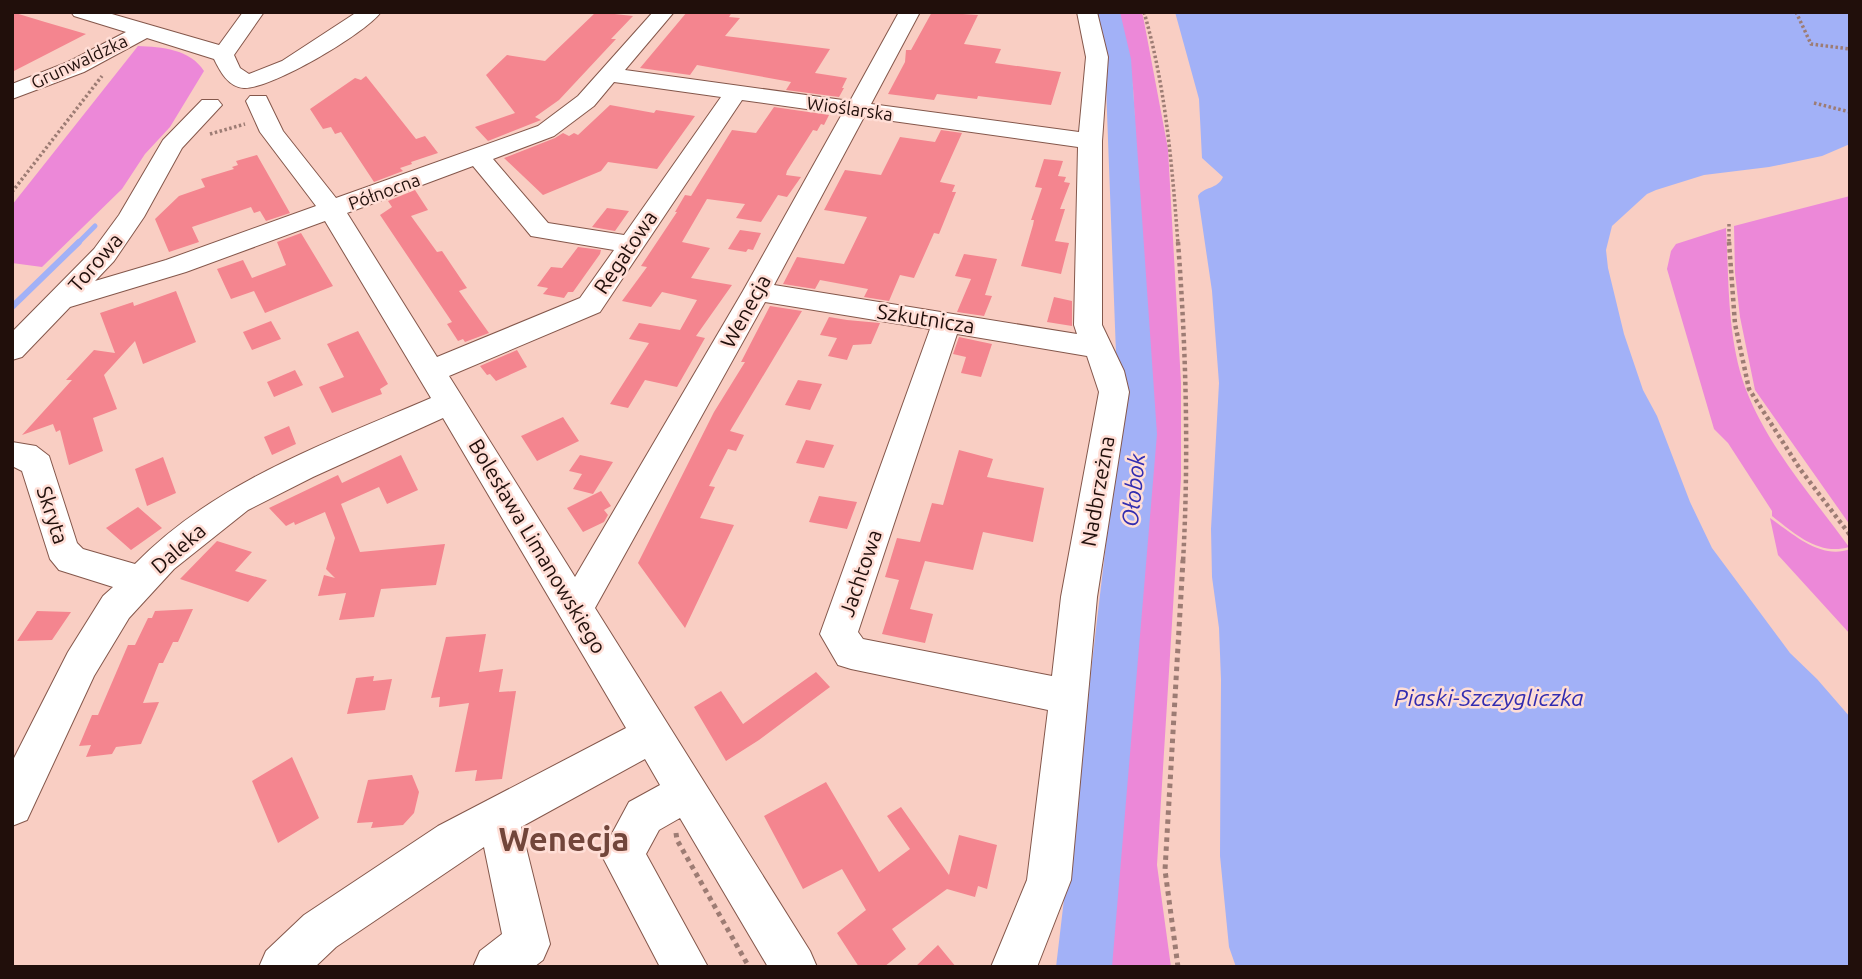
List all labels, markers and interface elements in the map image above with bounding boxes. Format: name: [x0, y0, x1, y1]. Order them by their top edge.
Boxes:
street label: Grunwaldzka: [27, 30, 131, 92]
street label: Wioślarska: [806, 92, 894, 124]
street label: Północna: [346, 169, 422, 213]
street label: Regatowa: [588, 206, 662, 298]
street label: Torowa: [63, 228, 127, 296]
street label: Wenecja: [715, 270, 775, 352]
street label: Szkutnicza: [875, 298, 977, 338]
street label: Bolesława Limanowskiego: [464, 434, 612, 658]
street label: Nadbrzeżna: [1075, 434, 1119, 548]
water label: Ołobok: [1117, 452, 1149, 528]
street label: Skryta: [32, 483, 74, 547]
street label: Daleka: [146, 518, 210, 578]
street label: Jachtowa: [834, 526, 886, 620]
water label: Piaski-Szczygliczka: [1394, 685, 1584, 710]
district label: Wenecja: [499, 820, 629, 857]

